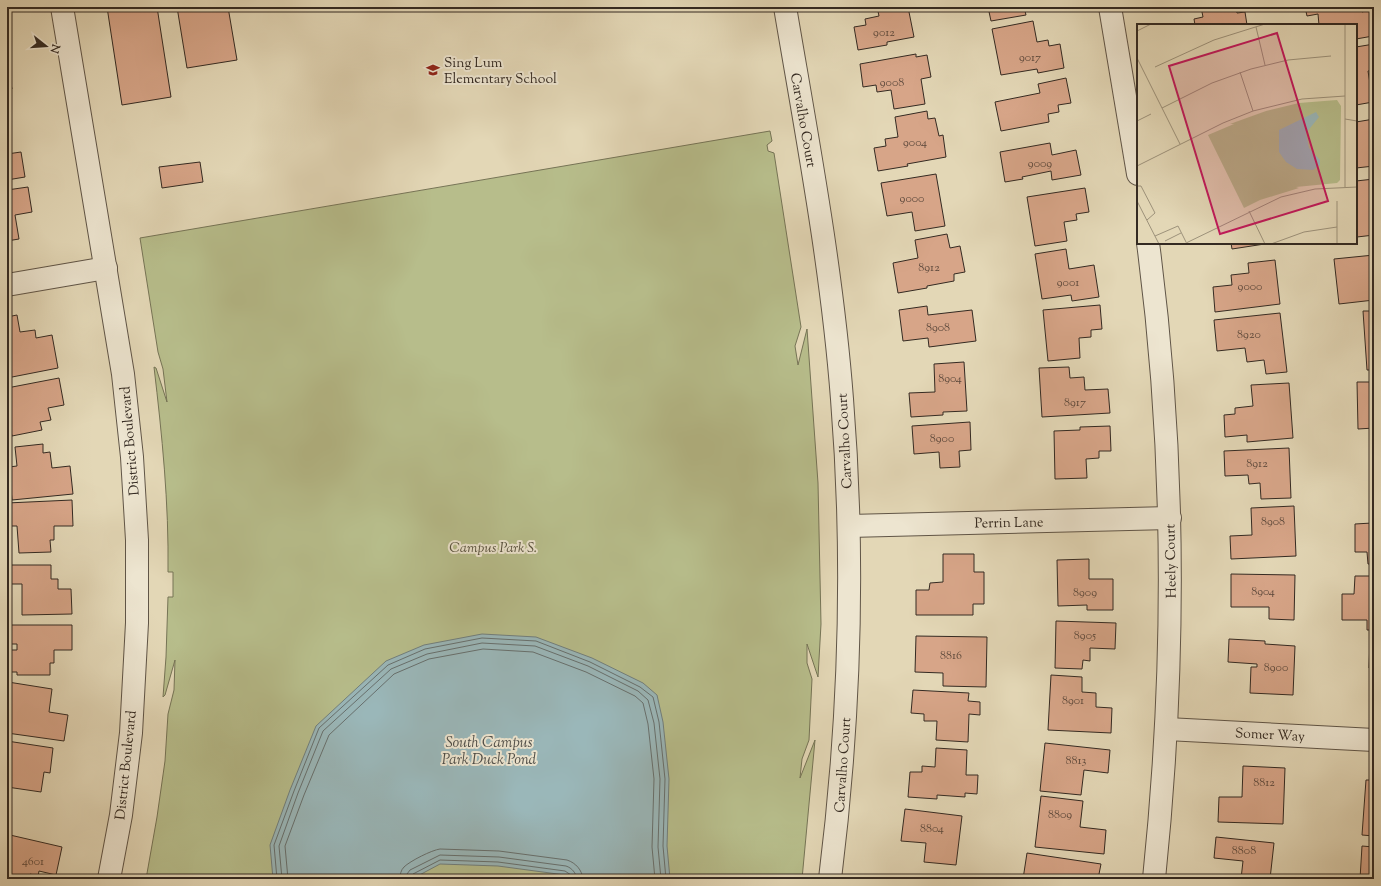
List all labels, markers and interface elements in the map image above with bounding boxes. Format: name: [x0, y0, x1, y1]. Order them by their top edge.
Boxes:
house number: 9012: [873, 24, 895, 42]
inset map: [1137, 24, 1357, 244]
north arrow: [26, 26, 66, 66]
text: N: [46, 41, 64, 55]
house number: 9017: [1019, 49, 1041, 67]
place label: Sing Lum Elementary School: [444, 54, 557, 90]
school or university icon: Sing Lum Elementary School: [425, 62, 441, 78]
street label: Carvalho Court: [784, 72, 820, 169]
house number: 9008: [880, 74, 904, 92]
house number: 9004: [903, 134, 927, 152]
house number: 9009: [1028, 155, 1052, 173]
house number: 9000: [900, 190, 924, 208]
house number: 8912: [918, 259, 940, 277]
house number: 9001: [1057, 274, 1079, 292]
house number: 9000: [1238, 278, 1262, 296]
house number: 8908: [926, 319, 950, 337]
house number: 8920: [1237, 326, 1261, 344]
house number: 8904: [938, 370, 962, 388]
street label: District Boulevard: [116, 385, 146, 496]
street label: Carvalho Court: [833, 392, 858, 489]
house number: 8917: [1064, 394, 1086, 412]
house number: 8900: [930, 430, 954, 448]
house number: 8912: [1246, 455, 1268, 473]
street label: Perrin Lane: [974, 513, 1044, 535]
house number: 8908: [1261, 513, 1285, 531]
street label: Heely Court: [1161, 523, 1183, 598]
park label: Campus Park S.: [449, 539, 537, 559]
house number: 8904: [1251, 583, 1275, 601]
house number: 8909: [1073, 584, 1097, 602]
house number: 8905: [1074, 627, 1096, 645]
house number: 8816: [940, 647, 962, 665]
house number: 8900: [1264, 659, 1288, 677]
house number: 8901: [1062, 692, 1084, 710]
street label: District Boulevard: [111, 709, 143, 821]
street label: Carvalho Court: [831, 717, 857, 814]
street label: Somer Way: [1234, 724, 1305, 748]
water label: South Campus Park Duck Pond: [442, 733, 537, 771]
house number: 8813: [1066, 752, 1087, 770]
house number: 8812: [1253, 774, 1275, 792]
house number: 8809: [1048, 806, 1072, 824]
house number: 8804: [920, 820, 944, 838]
house number: 8808: [1232, 842, 1256, 860]
house number: 4601: [22, 853, 44, 871]

